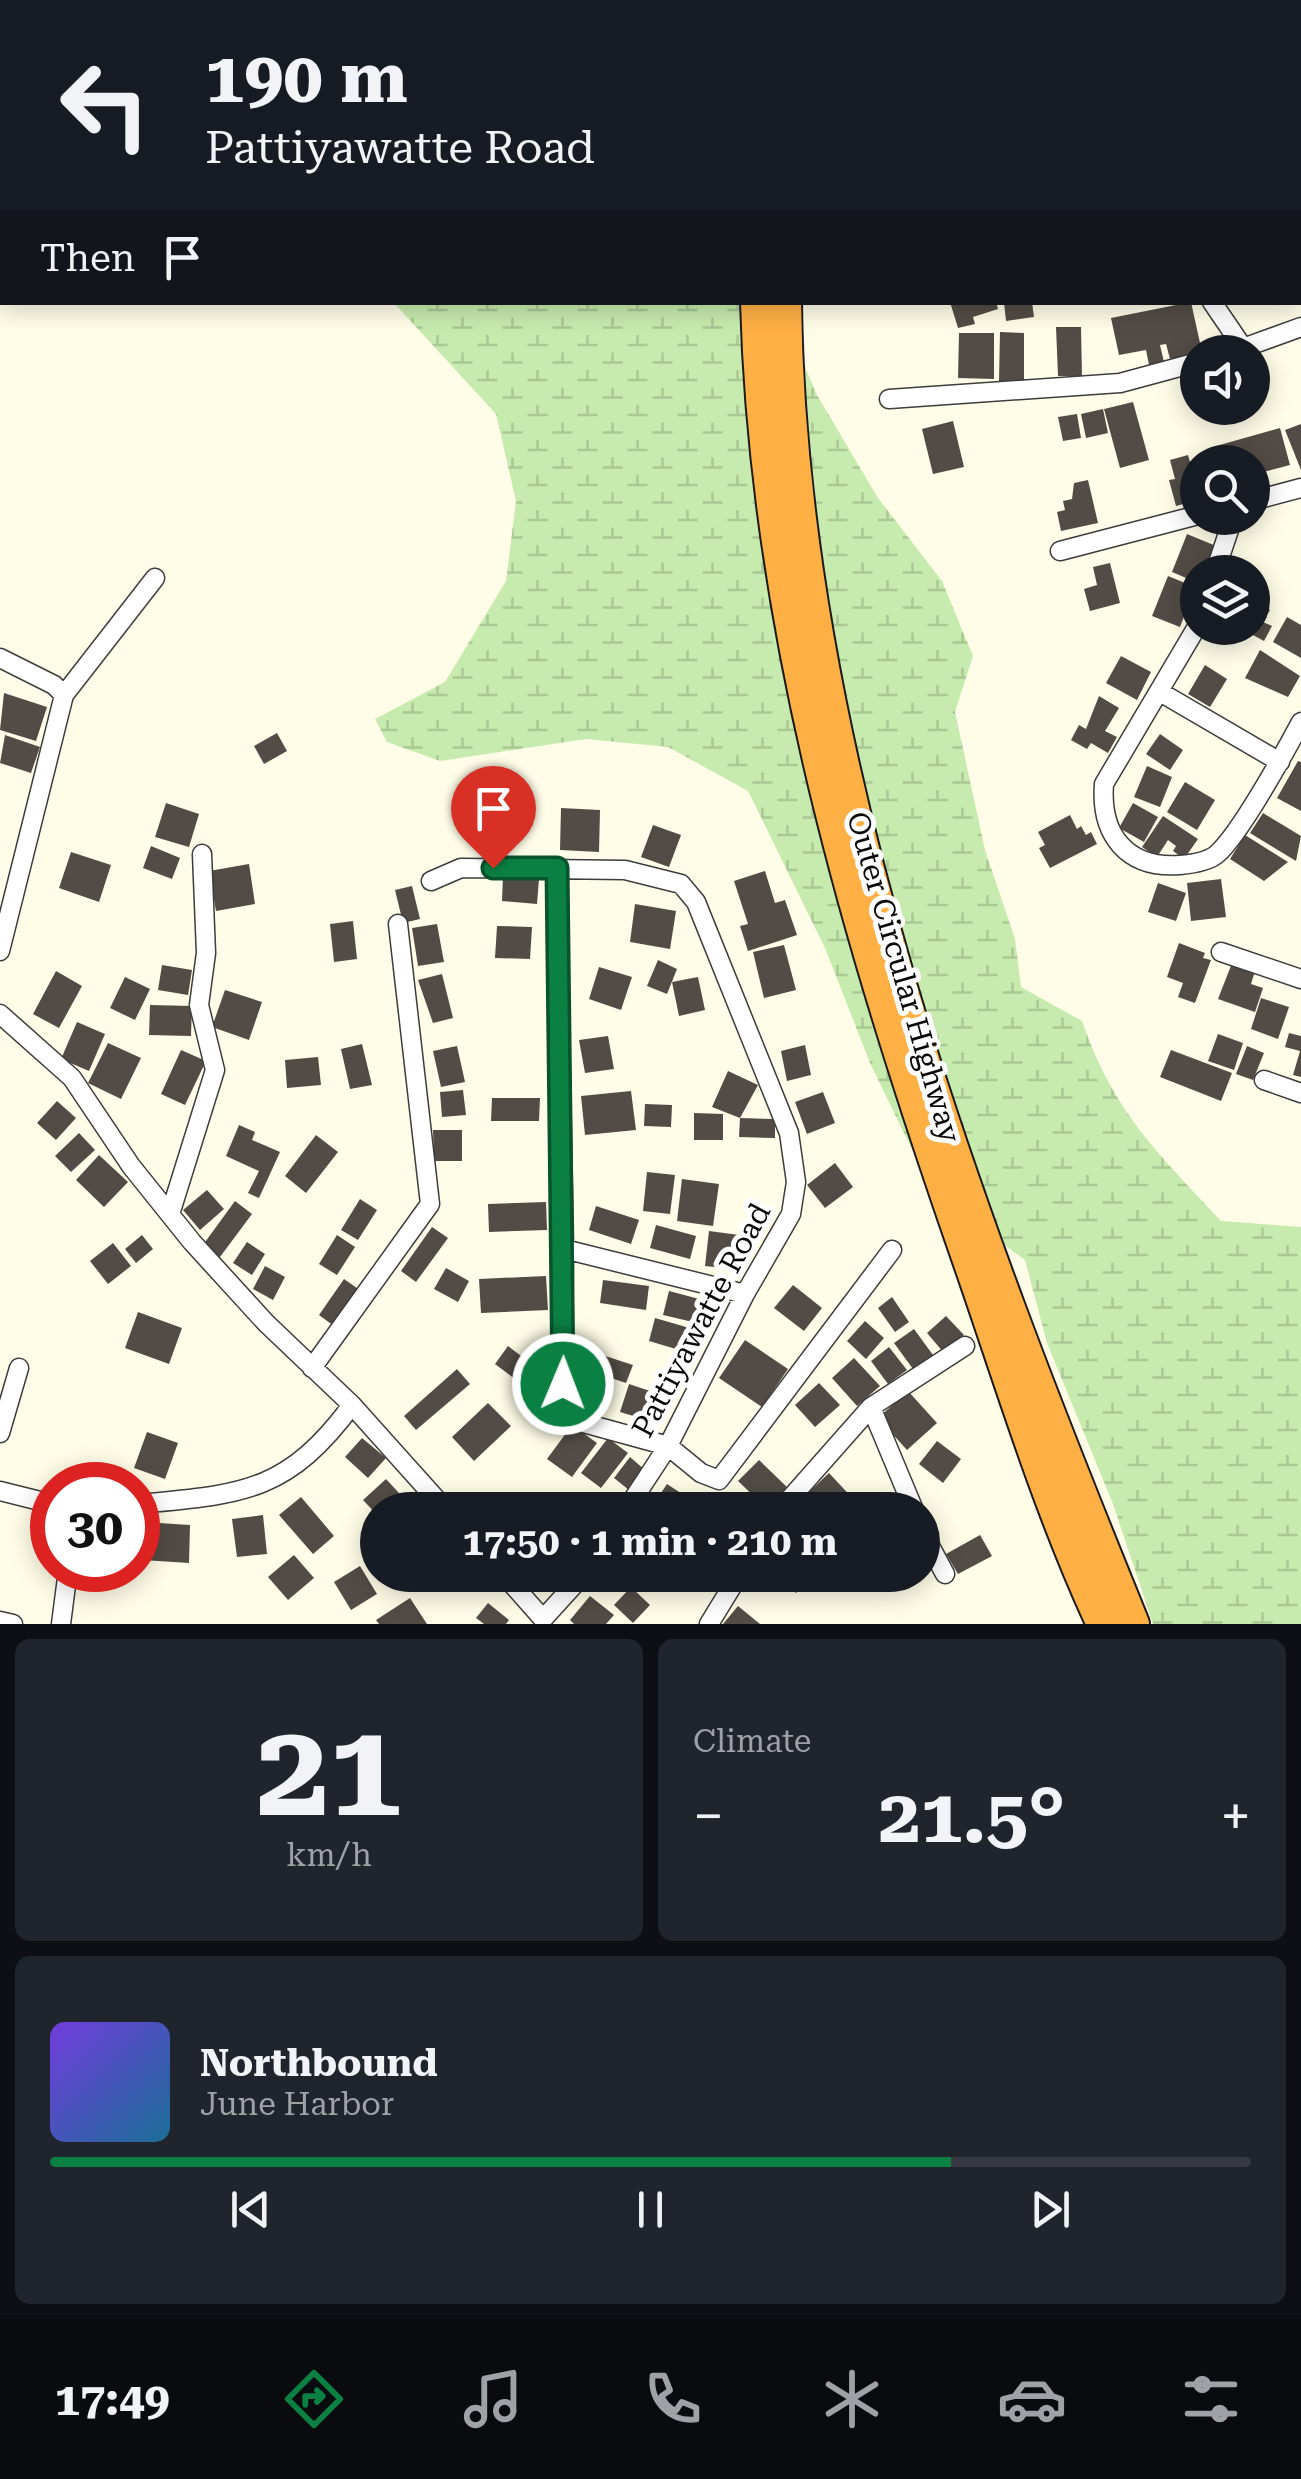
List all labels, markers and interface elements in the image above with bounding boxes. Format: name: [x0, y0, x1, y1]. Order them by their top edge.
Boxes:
text: 190 m: [205, 37, 408, 119]
icon: left: [40, 40, 170, 170]
text: Pattiyawatte Road: [205, 121, 595, 174]
icon: arrive: [155, 230, 210, 285]
text: Then: [40, 236, 135, 280]
map controls: [1180, 335, 1270, 645]
button: sound: [1180, 335, 1270, 425]
button: search: [1180, 445, 1270, 535]
button: layers: [1180, 555, 1270, 645]
pin: [451, 766, 536, 869]
icon: arrive: [466, 781, 521, 836]
street label: Outer Circular Highway: [840, 808, 968, 1147]
street label: Pattiyawatte Road: [625, 1197, 777, 1443]
position arrow: [511, 1332, 615, 1436]
speed limit sign: 30: [30, 1462, 160, 1592]
text: 17:50 · 1 min · 210 m: [463, 1520, 837, 1564]
text: 21: [256, 1694, 402, 1847]
text: Climate: [693, 1722, 811, 1760]
text: 21.5°: [879, 1772, 1065, 1860]
text: −: [693, 1784, 724, 1848]
text: +: [1220, 1784, 1251, 1848]
text: km/h: [286, 1836, 372, 1874]
text: Northbound: [200, 2041, 438, 2085]
text: June Harbor: [200, 2085, 394, 2123]
icon: previous: [223, 2182, 278, 2237]
icon: pause: [623, 2182, 678, 2237]
icon: next: [1023, 2182, 1078, 2237]
icon: directions: [279, 2364, 349, 2434]
icon: music: [458, 2364, 528, 2434]
icon: phone: [638, 2364, 708, 2434]
icon: climate: [817, 2364, 887, 2434]
icon: car: [997, 2364, 1067, 2434]
icon: filters: [1176, 2364, 1246, 2434]
text: 17:49: [55, 2373, 170, 2426]

